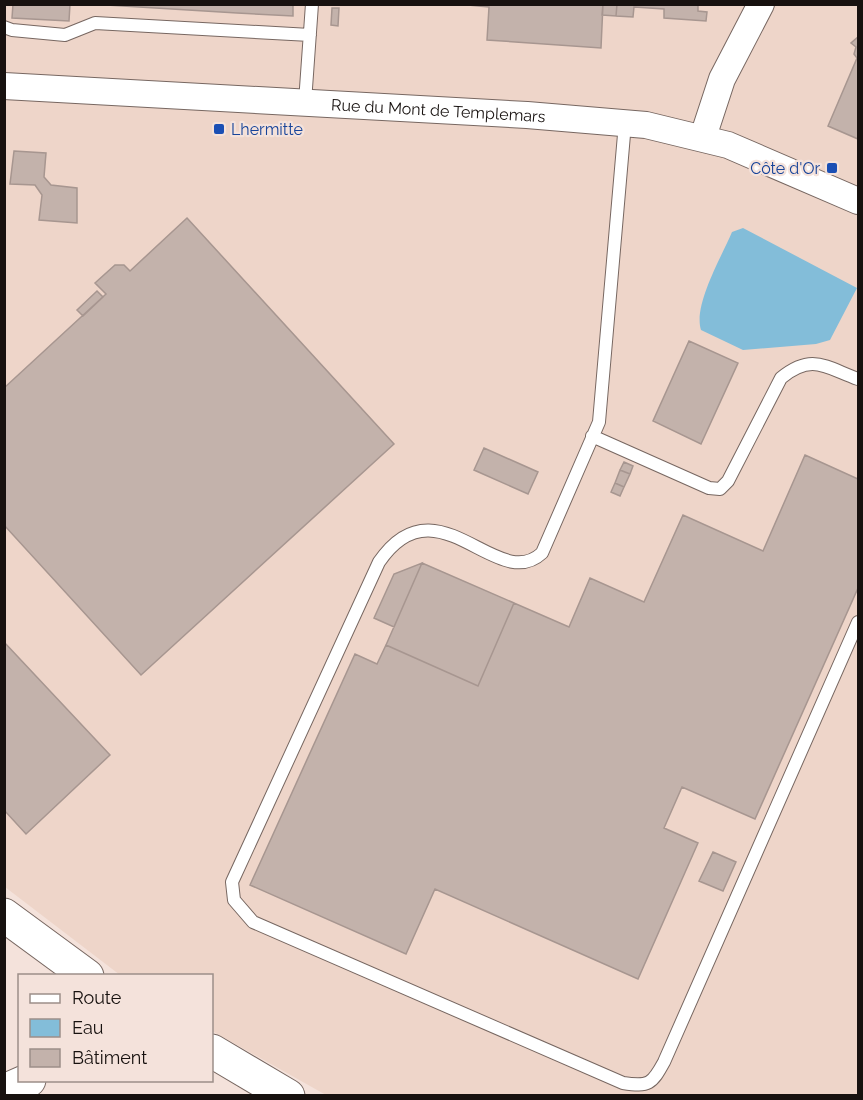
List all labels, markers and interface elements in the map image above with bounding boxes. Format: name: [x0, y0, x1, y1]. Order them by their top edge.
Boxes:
street label: Rue du Mont de Templemars: [331, 95, 546, 126]
place label: Lhermitte: [231, 120, 303, 139]
marker: Lhermitte: [212, 122, 226, 136]
place label: Côte d'Or: [750, 159, 820, 178]
marker: Côte d'Or: [825, 161, 839, 175]
legend: [18, 974, 213, 1082]
text: Route: [72, 987, 122, 1008]
text: Eau: [72, 1017, 103, 1038]
text: Bâtiment: [72, 1047, 147, 1068]

